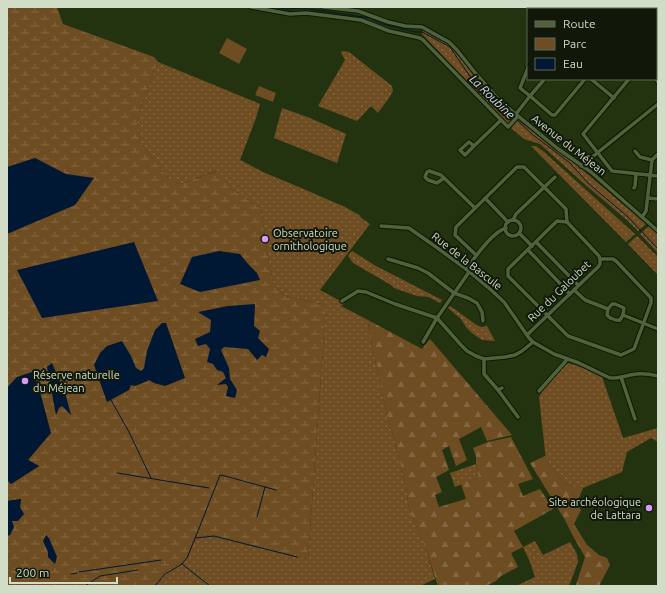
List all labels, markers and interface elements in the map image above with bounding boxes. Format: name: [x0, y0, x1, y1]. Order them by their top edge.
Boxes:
legend: [527, 8, 657, 80]
text: Route: [563, 17, 596, 30]
text: Parc: [563, 37, 587, 50]
text: Eau: [563, 57, 583, 70]
water label: La Roubine: [467, 72, 517, 121]
street label: Avenue du Méjean: [529, 112, 609, 178]
place label: Observatoire ornithologique: [273, 227, 347, 252]
street label: Rue de la Bascule: [430, 230, 504, 292]
marker: Observatoire ornithologique: [260, 234, 270, 244]
street label: Rue du Galoubet: [525, 258, 593, 324]
place label: Réserve naturelle du Méjean: [33, 369, 120, 394]
marker: Réserve naturelle du Méjean: [20, 376, 30, 386]
place label: Site archéologique de Lattara: [549, 496, 641, 521]
marker: Site archéologique de Lattara: [644, 503, 654, 513]
scale bar: [10, 559, 117, 585]
text: 200 m: [16, 566, 49, 579]

